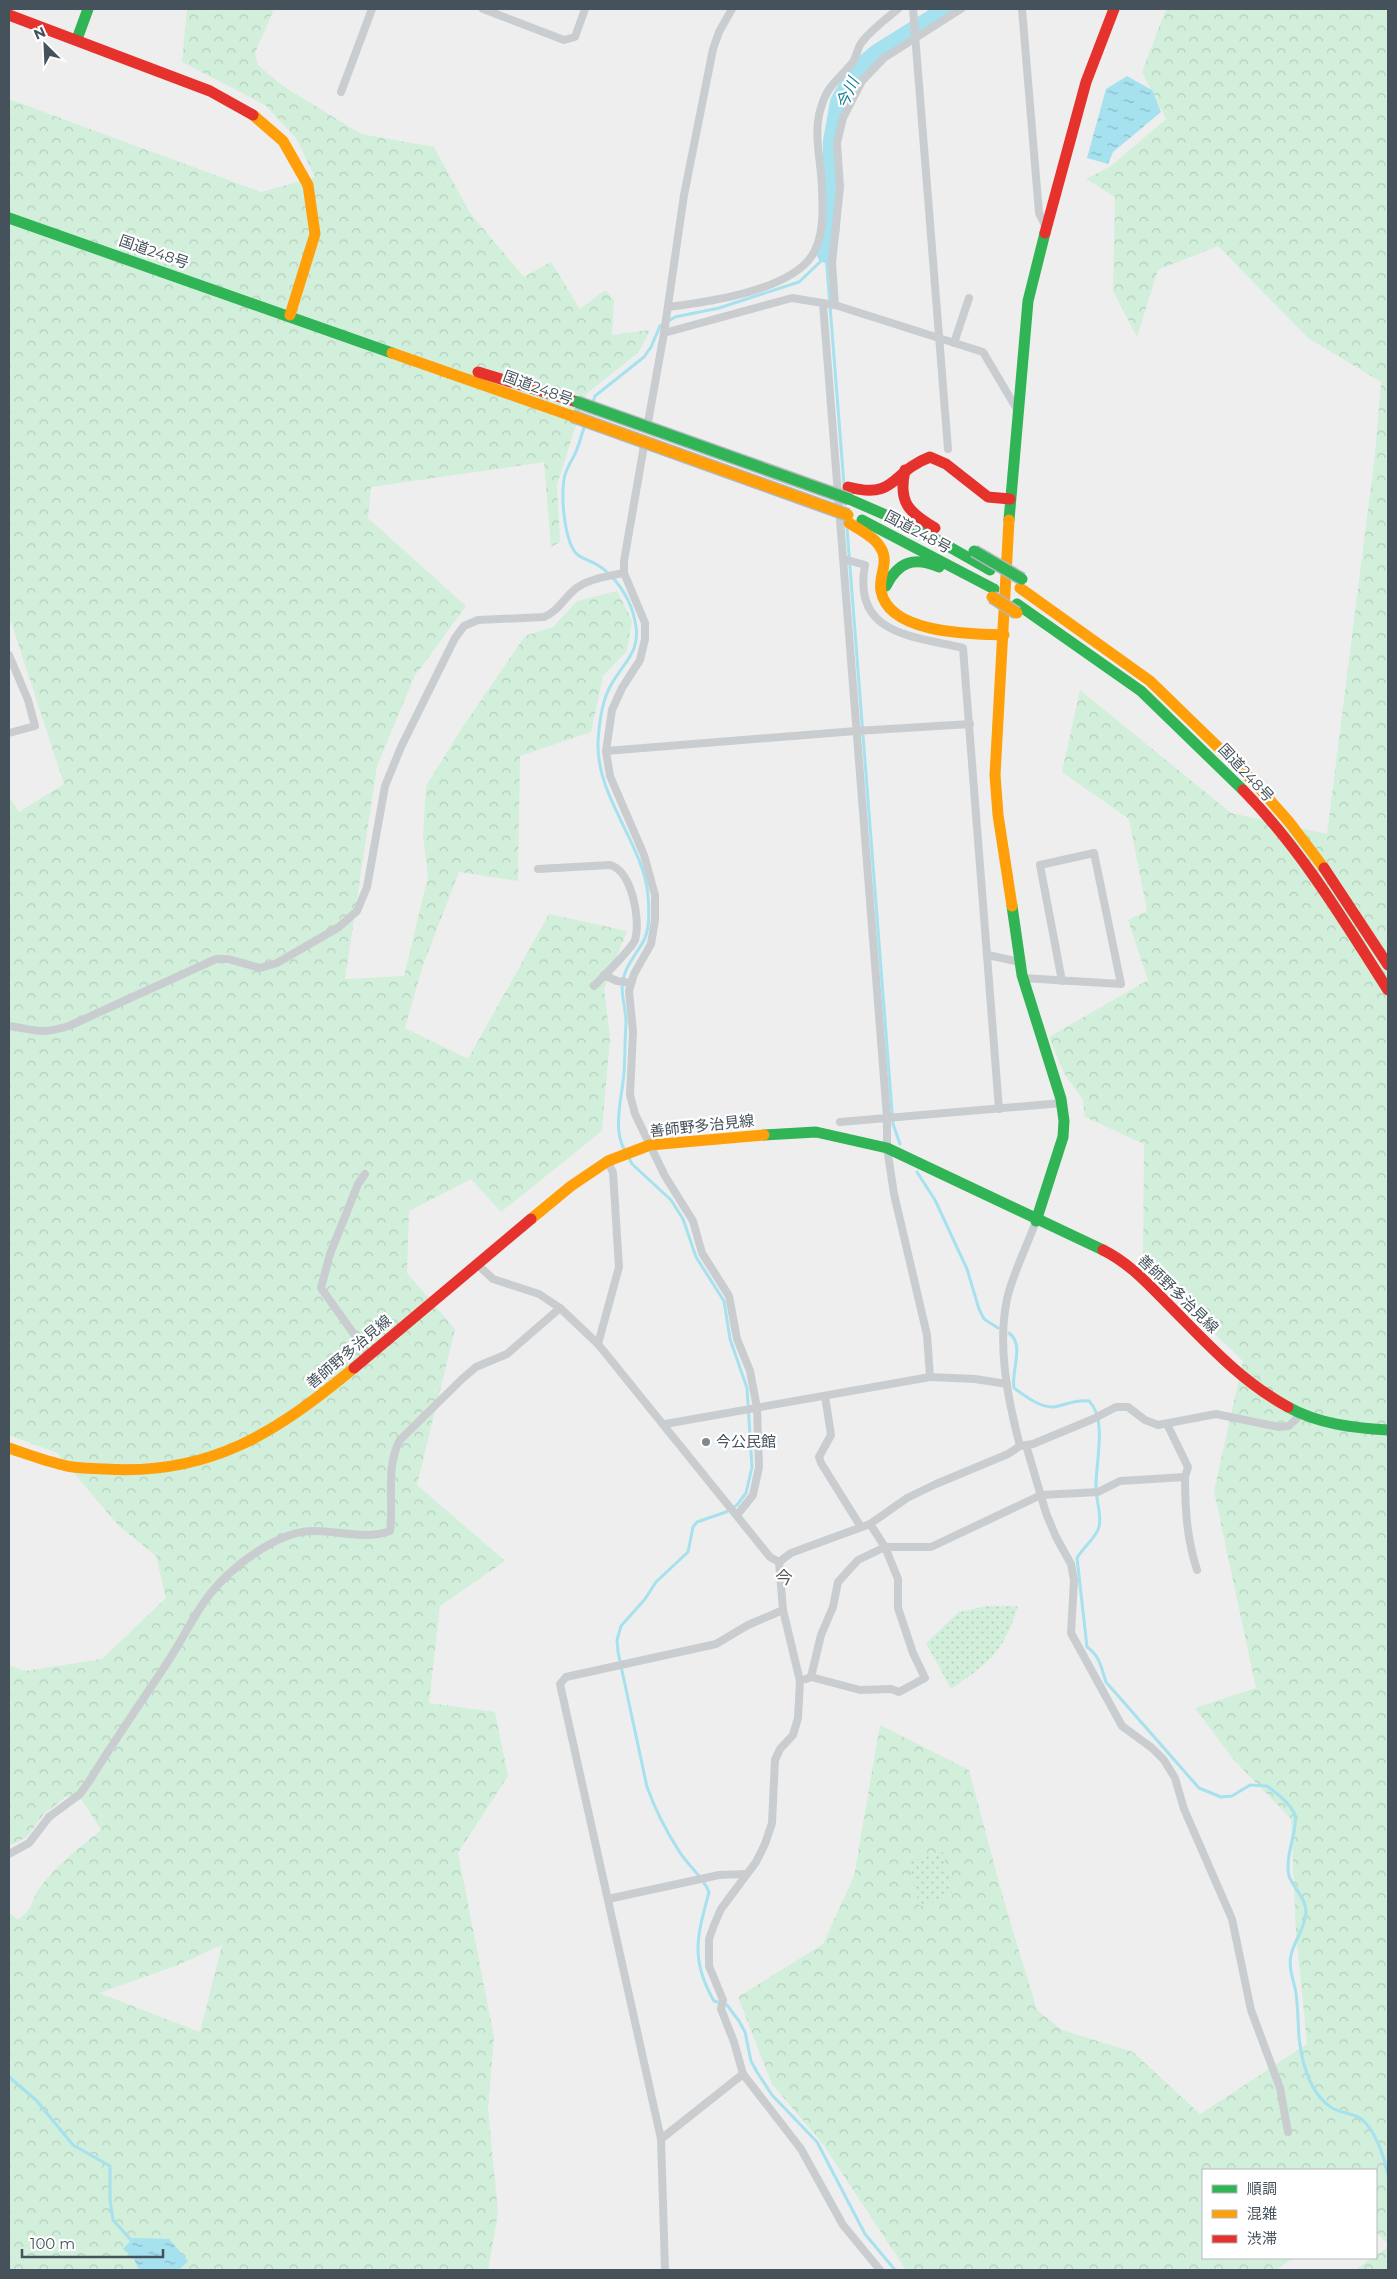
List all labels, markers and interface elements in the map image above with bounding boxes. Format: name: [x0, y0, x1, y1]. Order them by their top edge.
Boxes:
north arrow: [20, 20, 70, 70]
text: N: [31, 23, 49, 44]
water label: 今川: [832, 73, 864, 112]
street label: 国道248号: [117, 231, 192, 272]
street label: 国道248号: [501, 366, 576, 409]
street label: 国道248号: [882, 506, 955, 557]
street label: 国道248号: [1215, 740, 1278, 806]
street label: 善師野多治見線: [649, 1111, 755, 1140]
street label: 善師野多治見線: [1134, 1250, 1223, 1337]
street label: 善師野多治見線: [302, 1311, 395, 1393]
place label: 今公民館: [716, 1432, 776, 1451]
marker: 今公民館: [700, 1436, 712, 1448]
district label: 今: [775, 1567, 793, 1589]
legend: [1202, 2169, 1377, 2259]
text: 順調: [1247, 2179, 1277, 2198]
text: 混雑: [1247, 2204, 1277, 2223]
scale bar: [22, 2226, 164, 2258]
text: 渋滞: [1247, 2229, 1277, 2248]
text: 100 m: [30, 2234, 75, 2253]

